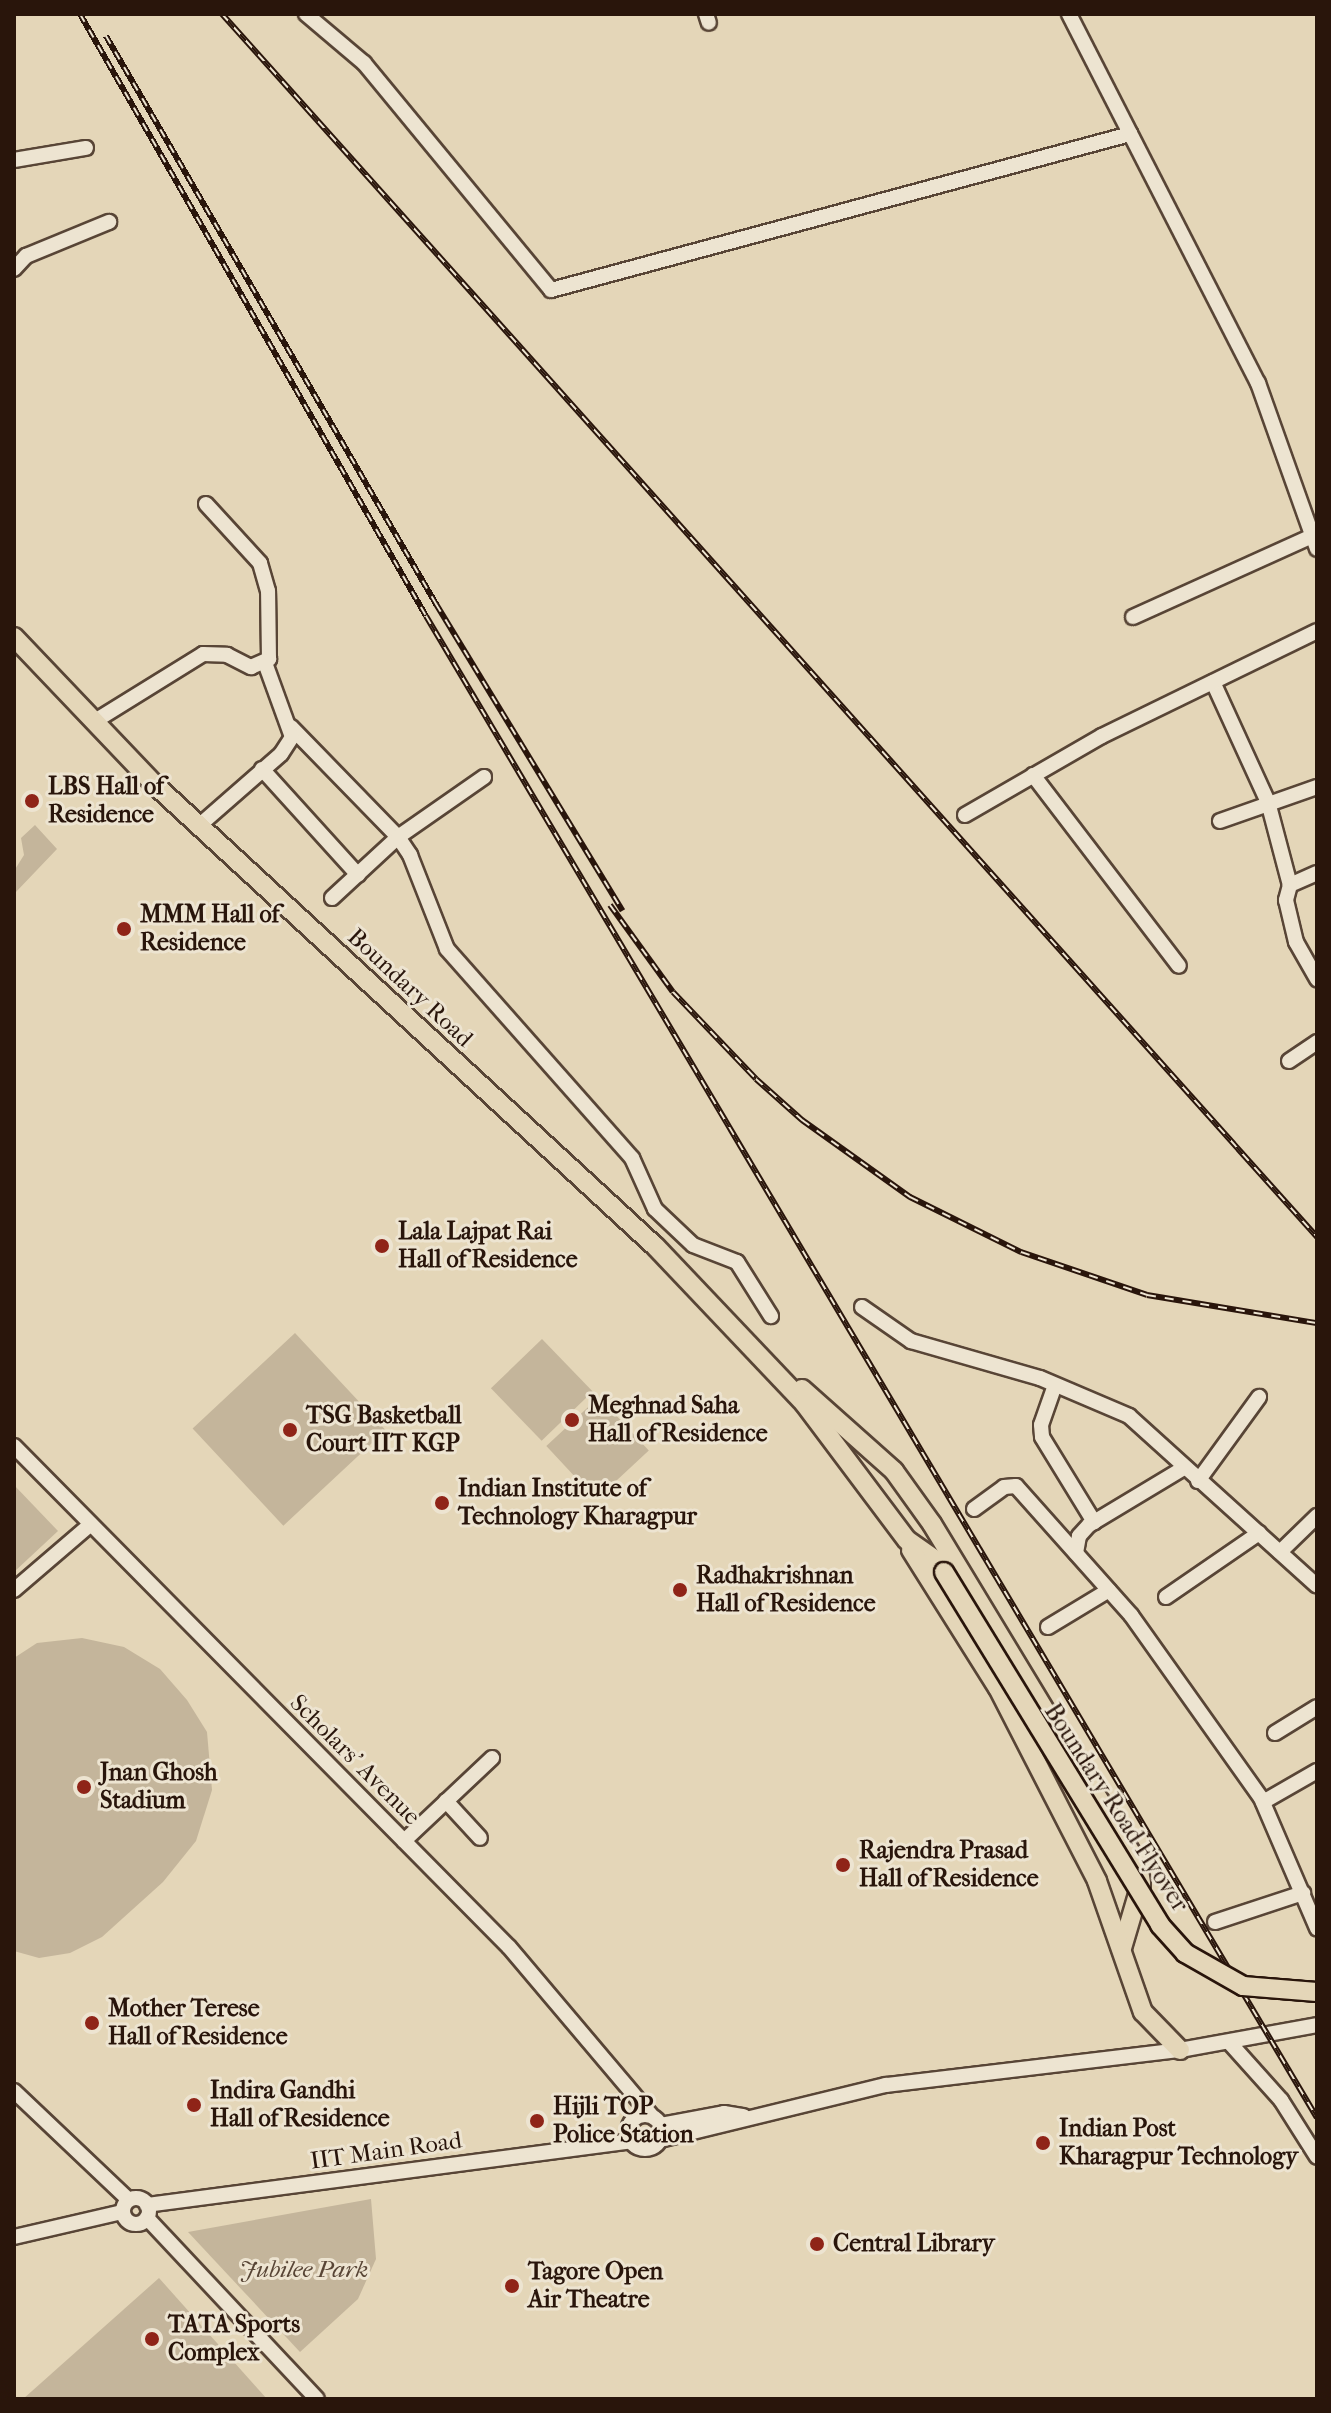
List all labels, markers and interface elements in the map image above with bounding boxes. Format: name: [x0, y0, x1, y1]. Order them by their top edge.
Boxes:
place label: LBS Hall of Residence: [48, 773, 164, 829]
marker: LBS Hall of Residence: [23, 792, 41, 810]
place label: MMM Hall of Residence: [140, 901, 279, 957]
marker: MMM Hall of Residence: [115, 920, 133, 938]
street label: Boundary Road: [341, 923, 479, 1053]
place label: Lala Lajpat Rai Hall of Residence: [398, 1218, 578, 1274]
marker: Lala Lajpat Rai Hall of Residence: [373, 1237, 391, 1255]
place label: Meghnad Saha Hall of Residence: [588, 1392, 768, 1448]
place label: TSG Basketball Court IIT KGP: [306, 1402, 462, 1458]
marker: Meghnad Saha Hall of Residence: [563, 1411, 581, 1429]
marker: TSG Basketball Court IIT KGP: [281, 1421, 299, 1439]
place label: Indian Institute of Technology Kharagpur: [458, 1475, 697, 1531]
marker: Indian Institute of Technology Kharagpur: [433, 1494, 451, 1512]
place label: Radhakrishnan Hall of Residence: [696, 1562, 876, 1618]
marker: Radhakrishnan Hall of Residence: [671, 1581, 689, 1599]
street label: Scholars' Avenue: [284, 1689, 426, 1831]
street label: Boundary Road Flyover: [1038, 1698, 1194, 1918]
place label: Jnan Ghosh Stadium: [100, 1759, 217, 1815]
marker: Jnan Ghosh Stadium: [75, 1778, 93, 1796]
place label: Rajendra Prasad Hall of Residence: [859, 1837, 1039, 1893]
marker: Rajendra Prasad Hall of Residence: [834, 1856, 852, 1874]
place label: Mother Terese Hall of Residence: [108, 1995, 288, 2051]
marker: Mother Terese Hall of Residence: [83, 2014, 101, 2032]
place label: Indira Gandhi Hall of Residence: [210, 2077, 390, 2133]
place label: Hijli TOP Police Station: [553, 2093, 694, 2149]
marker: Indira Gandhi Hall of Residence: [185, 2096, 203, 2114]
marker: Hijli TOP Police Station: [528, 2112, 546, 2130]
place label: Indian Post Kharagpur Technology: [1059, 2115, 1298, 2171]
street label: IIT Main Road: [308, 2126, 464, 2176]
marker: Indian Post Kharagpur Technology: [1034, 2134, 1052, 2152]
place label: Central Library: [833, 2230, 995, 2258]
marker: Central Library: [808, 2235, 826, 2253]
park label: Jubilee Park: [240, 2256, 368, 2284]
place label: Tagore Open Air Theatre: [528, 2258, 663, 2314]
marker: Tagore Open Air Theatre: [503, 2277, 521, 2295]
place label: TATA Sports Complex: [168, 2311, 300, 2367]
marker: TATA Sports Complex: [143, 2330, 161, 2348]

